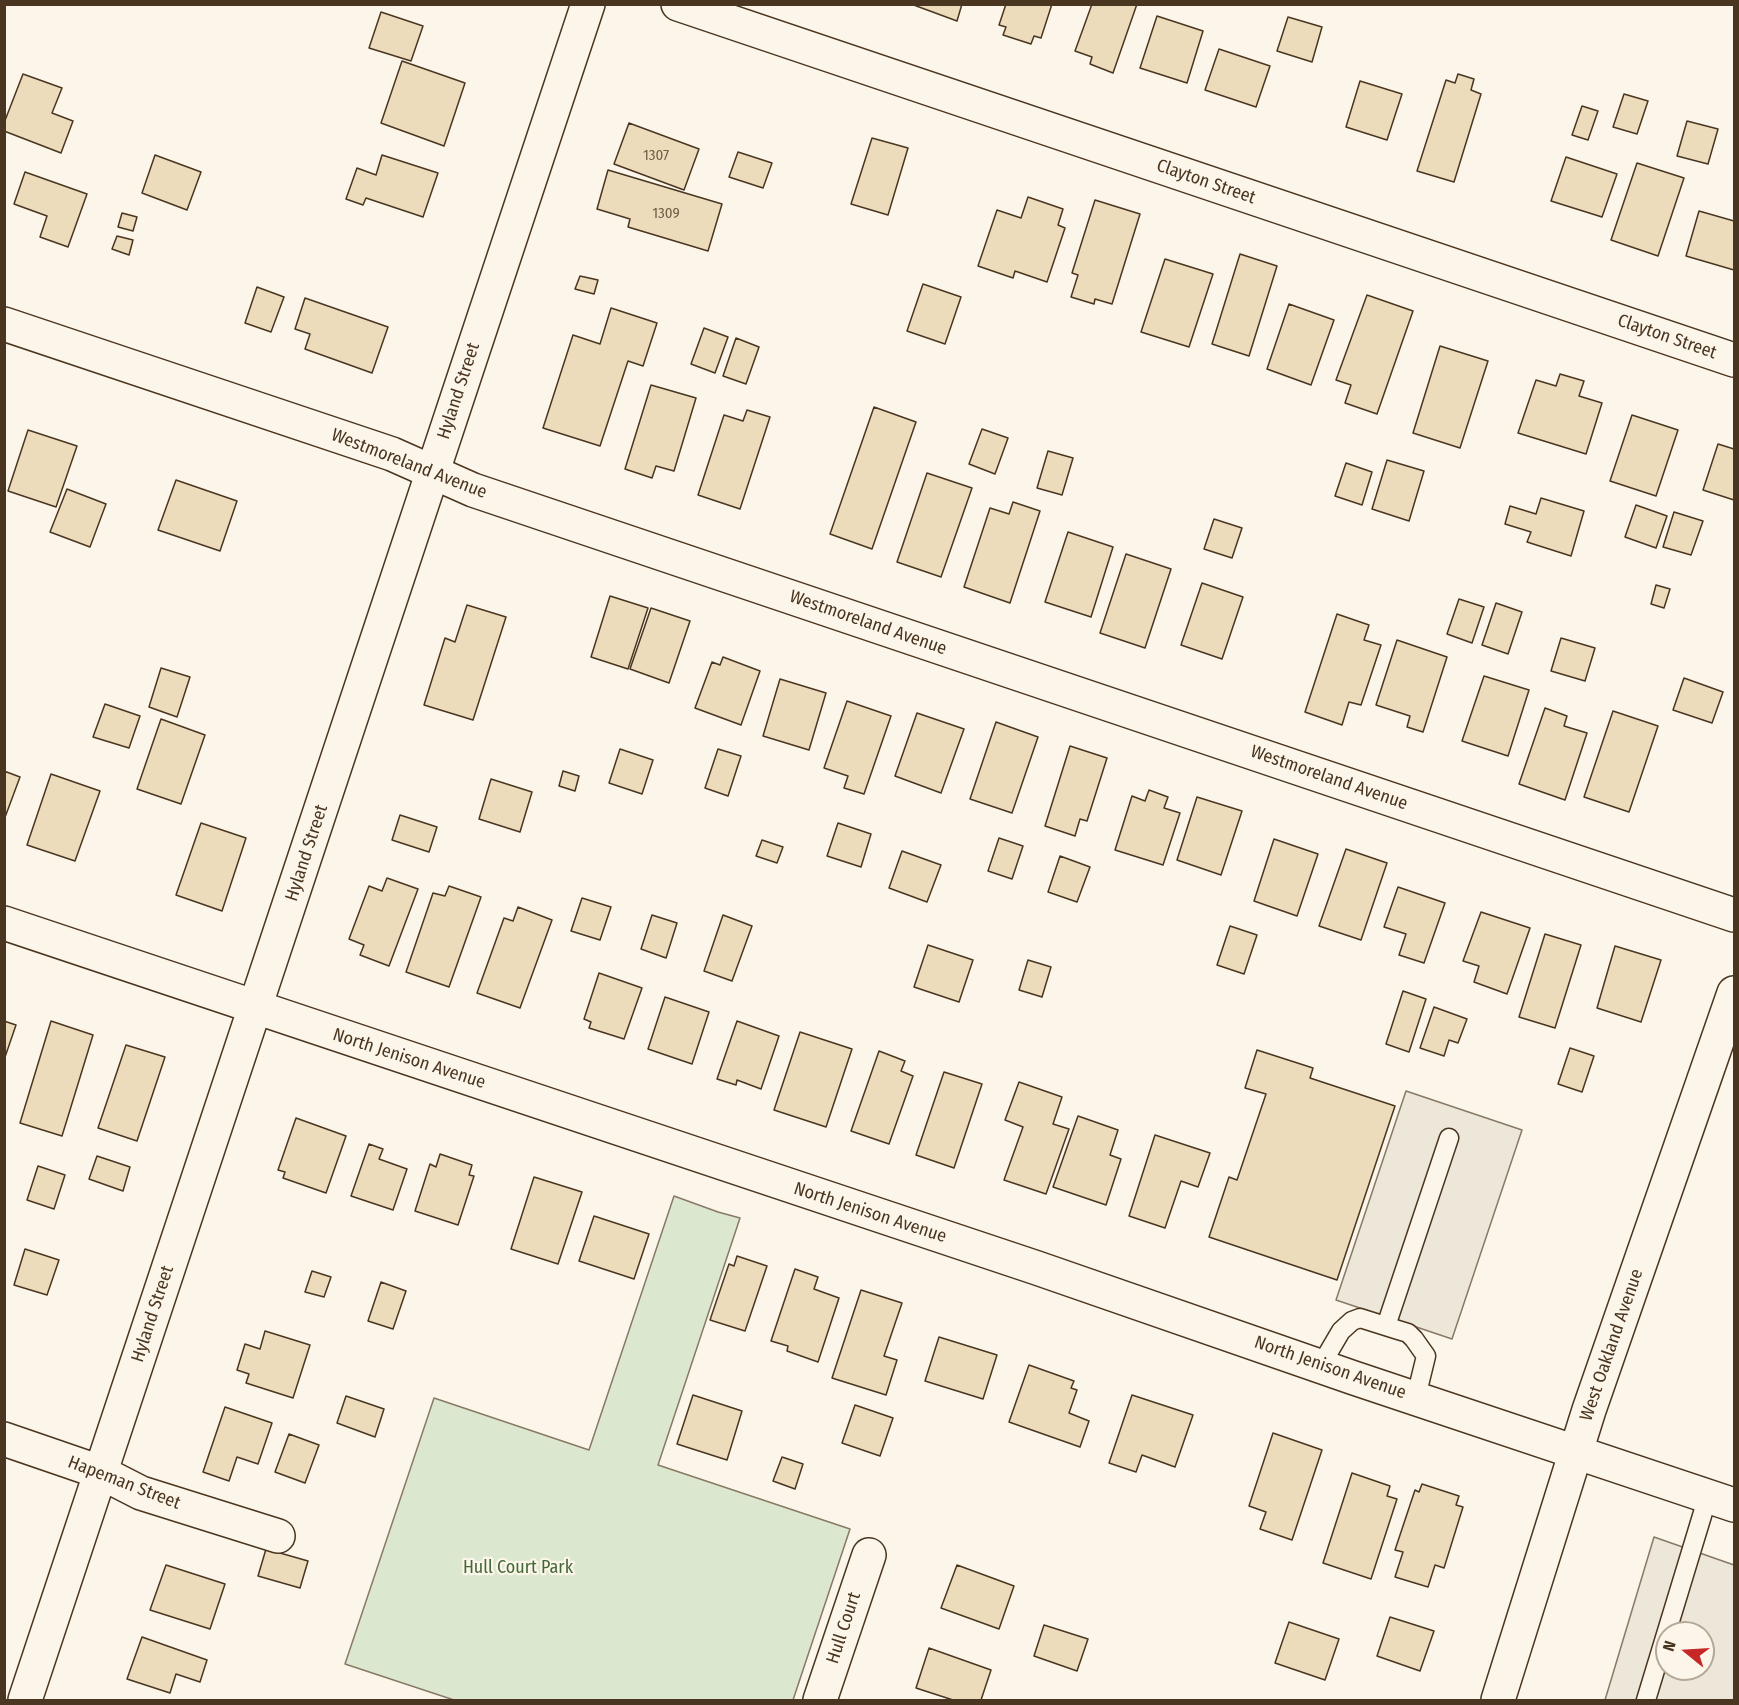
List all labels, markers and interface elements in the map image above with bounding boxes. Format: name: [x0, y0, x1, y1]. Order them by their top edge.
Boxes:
house number: 1307: [643, 147, 669, 165]
street label: Clayton Street: [1154, 155, 1258, 209]
house number: 1309: [652, 205, 680, 223]
street label: Clayton Street: [1615, 310, 1719, 364]
street label: Hyland Street: [433, 340, 485, 442]
street label: Westmoreland Avenue: [328, 424, 490, 504]
street label: Westmoreland Avenue: [787, 586, 949, 660]
street label: Westmoreland Avenue: [1248, 741, 1410, 815]
street label: Hyland Street: [281, 802, 333, 904]
street label: North Jenison Avenue: [330, 1024, 488, 1094]
street label: North Jenison Avenue: [791, 1178, 949, 1248]
street label: Hyland Street: [127, 1263, 179, 1365]
street label: West Oakland Avenue: [1576, 1266, 1648, 1424]
street label: North Jenison Avenue: [1251, 1332, 1409, 1404]
street label: Hapeman Street: [65, 1452, 183, 1514]
park label: Hull Court Park: [463, 1557, 573, 1579]
street label: Hull Court: [822, 1590, 866, 1666]
north arrow: [1655, 1621, 1715, 1681]
text: N: [1659, 1638, 1680, 1653]

